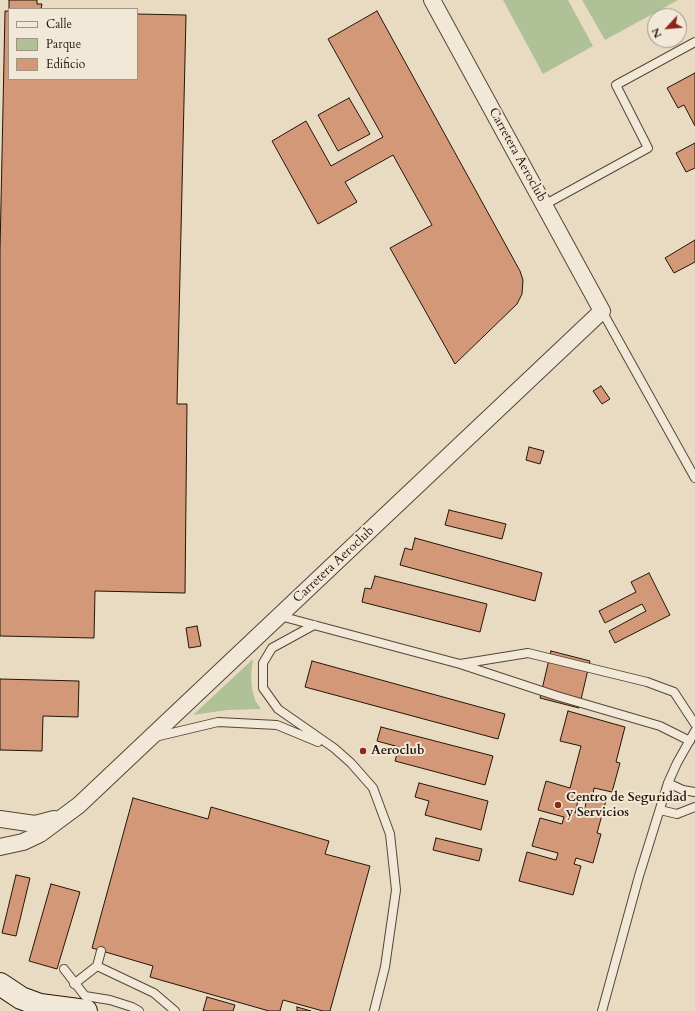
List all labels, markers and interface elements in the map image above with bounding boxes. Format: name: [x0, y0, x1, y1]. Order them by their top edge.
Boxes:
legend: [8, 8, 138, 80]
north arrow: [647, 8, 687, 48]
text: Calle: [46, 16, 72, 32]
text: N: [648, 25, 666, 41]
text: Parque: [46, 36, 81, 52]
text: Edificio: [46, 56, 85, 72]
street label: Carretera Aeroclub: [485, 105, 549, 205]
street label: Carretera Aeroclub: [290, 523, 378, 607]
place label: Aeroclub: [371, 743, 425, 759]
marker: Aeroclub: [358, 746, 368, 756]
place label: Centro de Seguridad y Servicios: [566, 790, 687, 821]
marker: Centro de Seguridad y Servicios: [553, 800, 563, 810]

